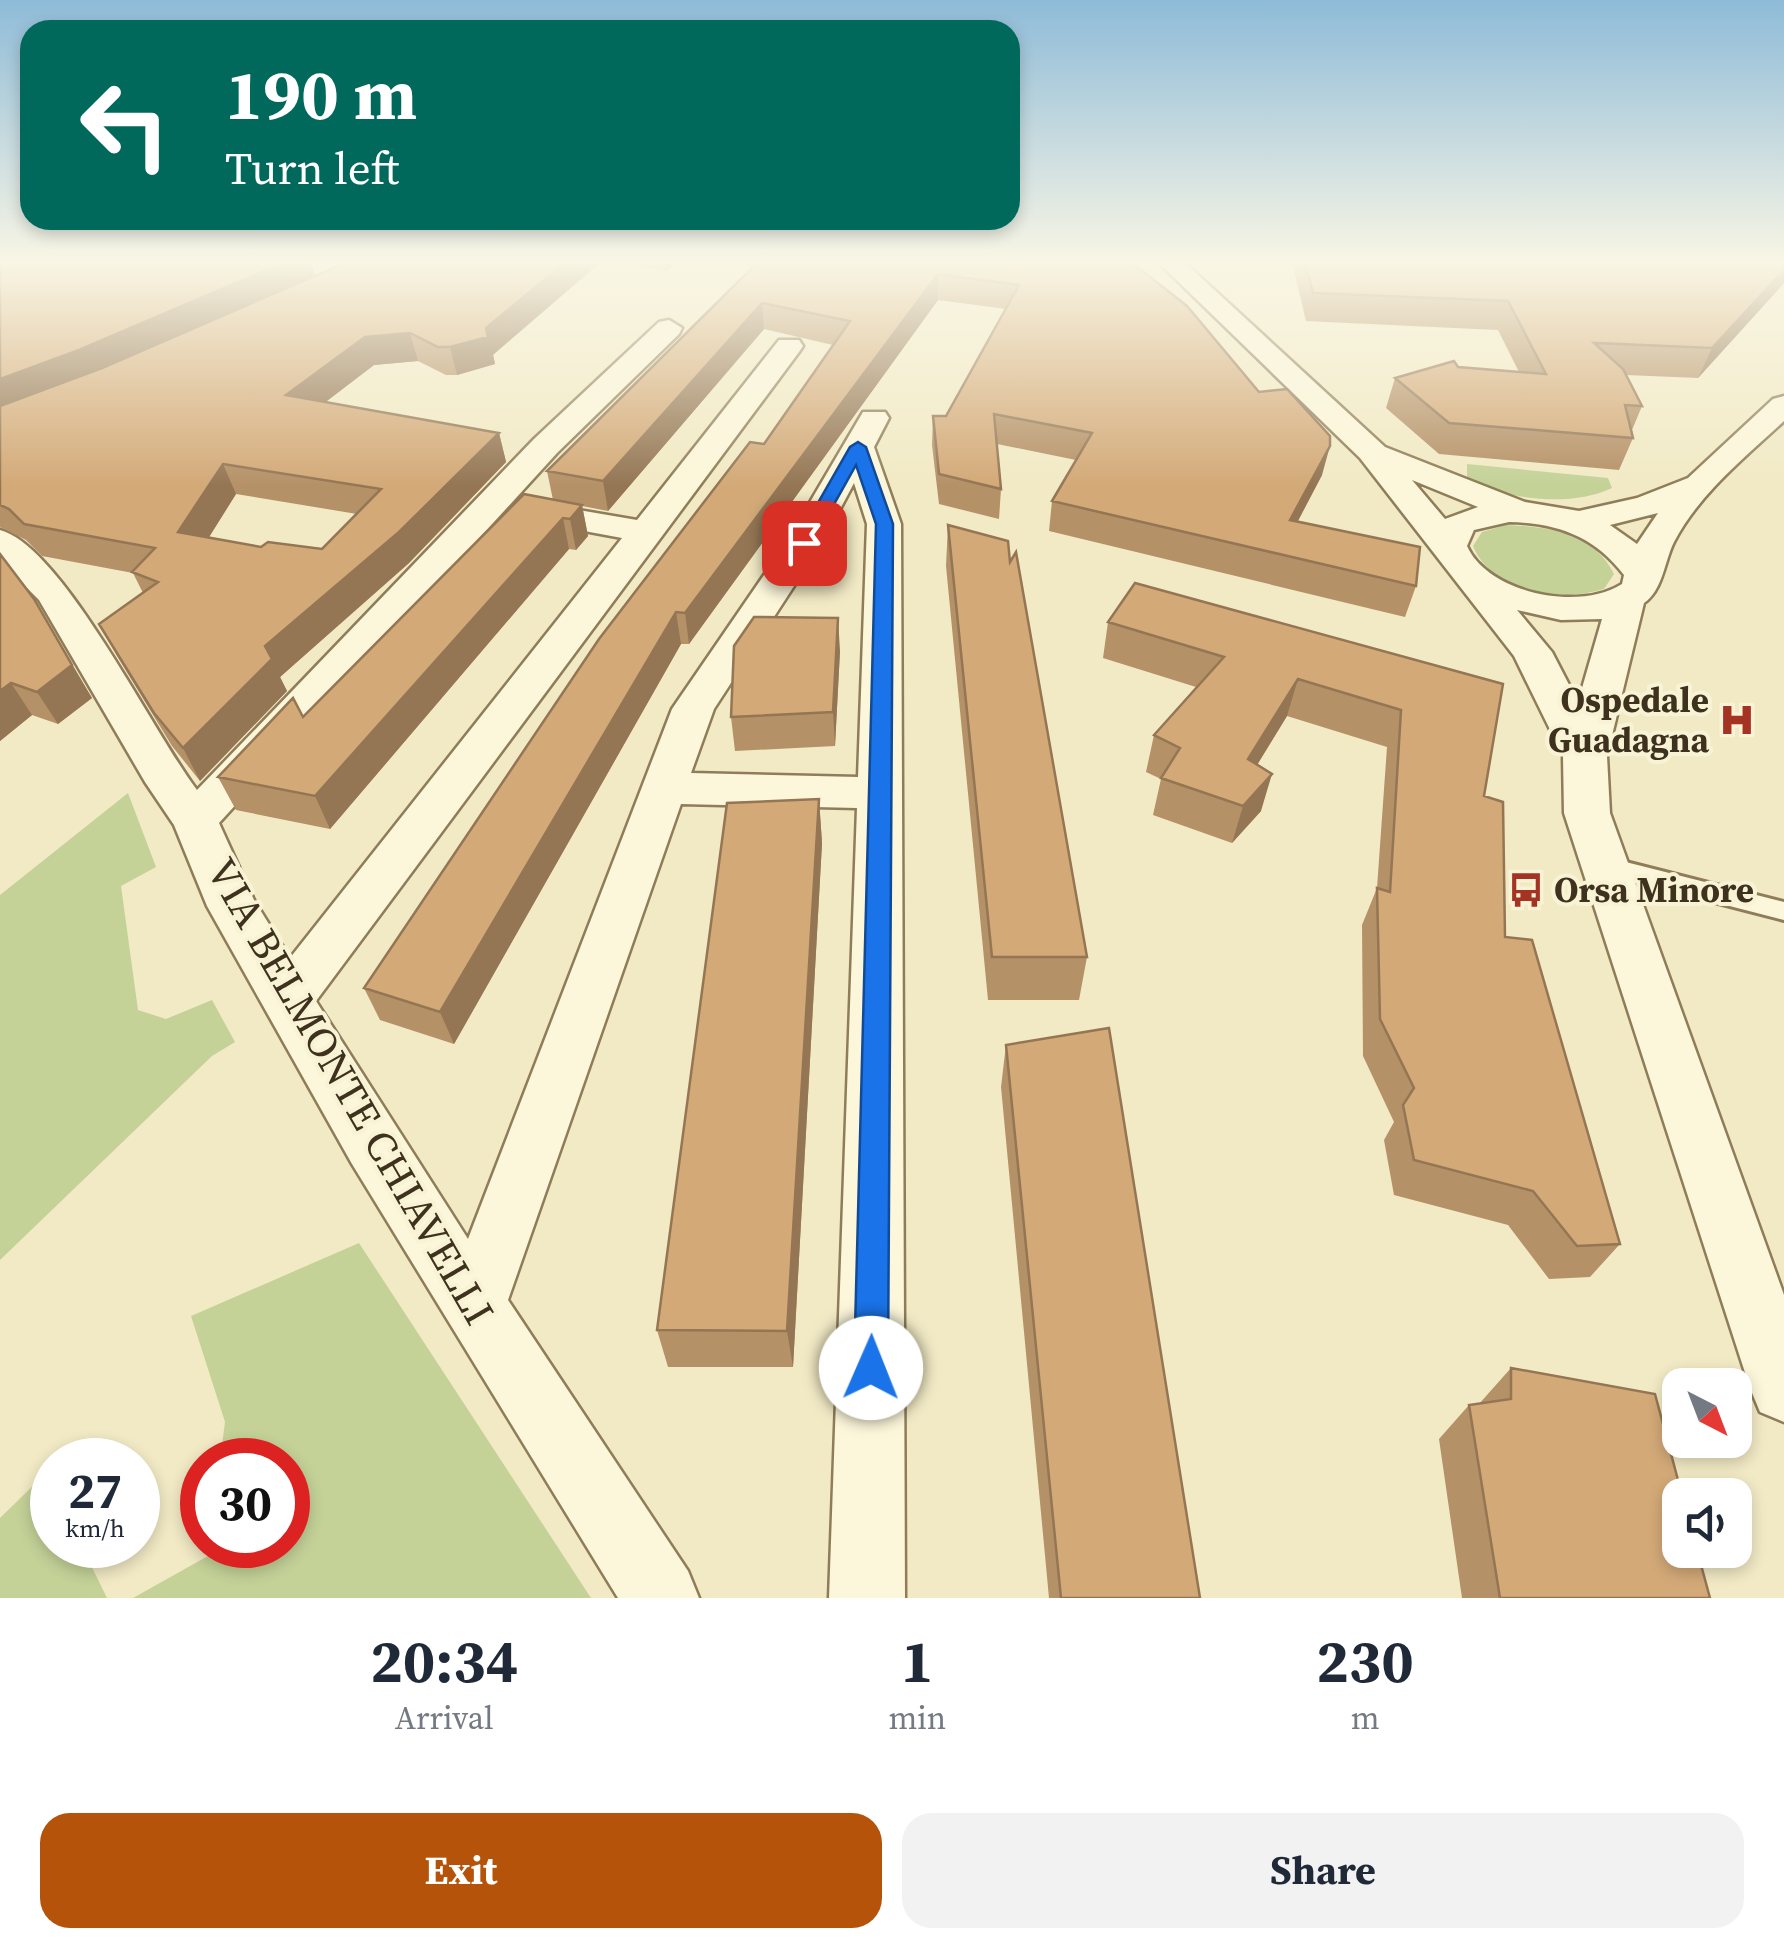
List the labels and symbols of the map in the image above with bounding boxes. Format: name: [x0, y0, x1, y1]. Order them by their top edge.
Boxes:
pin: [762, 501, 847, 586]
place label: Ospedale Guadagna: [1548, 676, 1709, 764]
hospital icon: Ospedale Guadagna: [1718, 701, 1756, 739]
street label: VIA BELMONTE CHIAVELLI: [193, 847, 509, 1335]
place label: Orsa Minore: [1554, 866, 1754, 914]
bus stop icon: Orsa Minore: [1507, 871, 1545, 909]
position arrow: [819, 1316, 923, 1420]
north arrow: [1662, 1368, 1752, 1458]
speed limit sign: 30: [180, 1438, 310, 1568]

